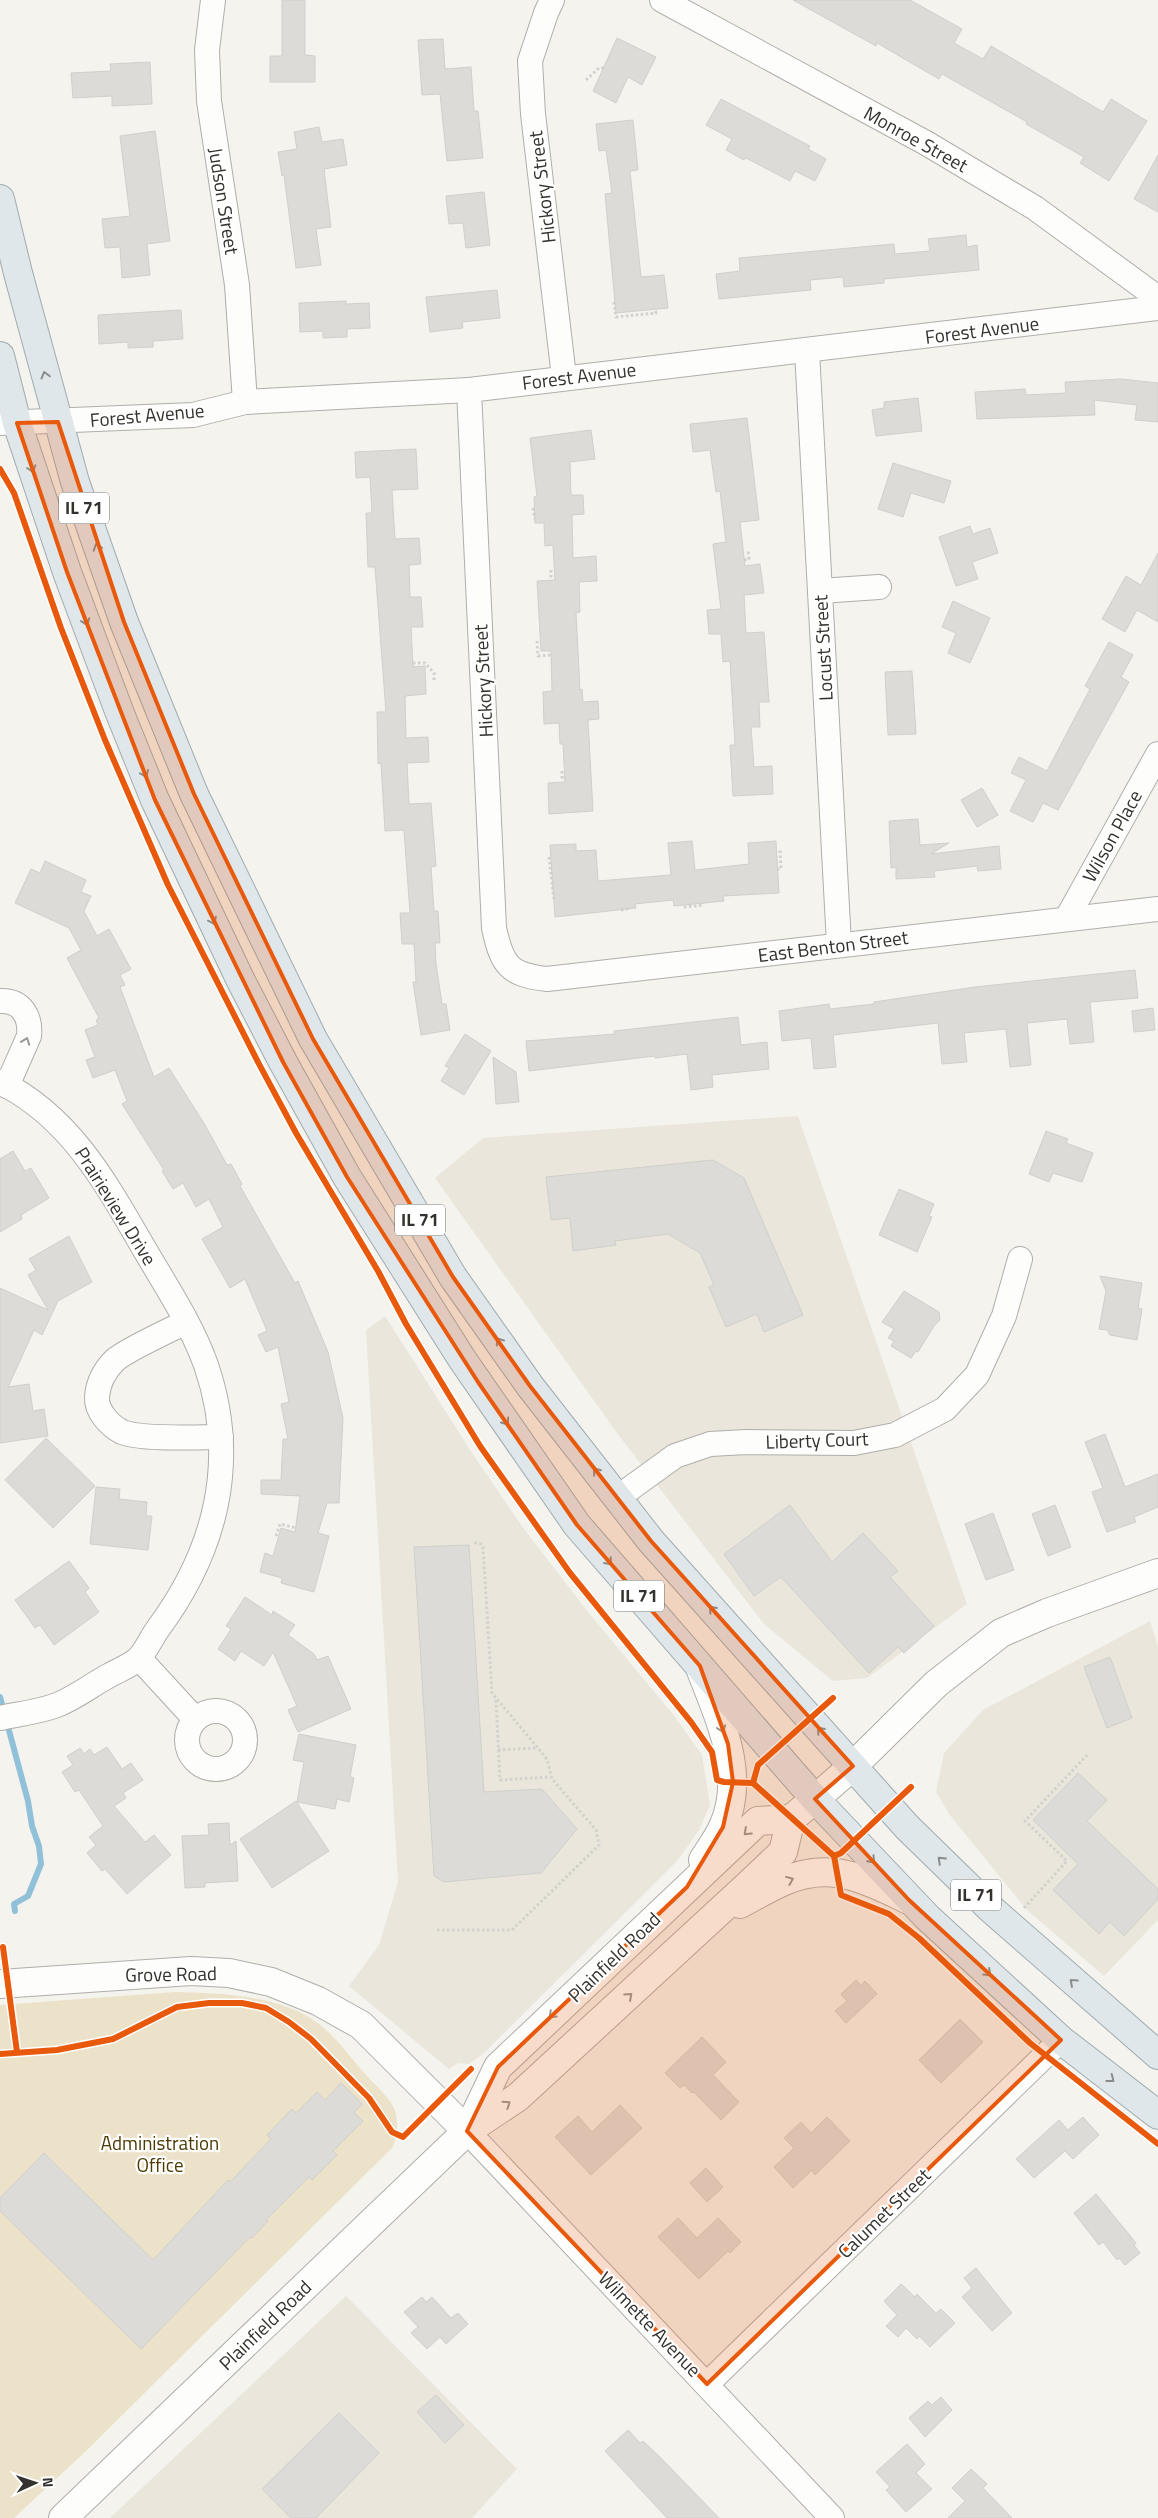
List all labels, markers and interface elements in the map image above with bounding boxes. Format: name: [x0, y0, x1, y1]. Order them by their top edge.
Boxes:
street label: Monroe Street: [859, 98, 974, 179]
street label: Hickory Street: [520, 129, 563, 245]
street label: Judson Street: [202, 145, 247, 257]
street label: Forest Avenue: [923, 308, 1041, 351]
street label: Forest Avenue: [520, 354, 638, 397]
one-way arrow: [40, 371, 51, 379]
street label: Forest Avenue: [89, 395, 205, 434]
one-way arrow: [27, 464, 37, 473]
road number: IL 71: [59, 492, 109, 524]
one-way arrow: [93, 544, 103, 552]
street label: Locust Street: [805, 594, 840, 702]
one-way arrow: [80, 618, 90, 626]
street label: Hickory Street: [465, 623, 500, 738]
one-way arrow: [138, 769, 149, 778]
street label: Wilson Place: [1074, 784, 1149, 887]
one-way arrow: [206, 916, 217, 925]
street label: East Benton Street: [756, 922, 910, 969]
one-way arrow: [20, 1037, 30, 1046]
street label: Prairieview Drive: [68, 1141, 164, 1271]
road number: IL 71: [395, 1204, 445, 1236]
one-way arrow: [496, 1337, 505, 1347]
one-way arrow: [500, 1416, 509, 1425]
street label: Liberty Court: [765, 1423, 869, 1456]
one-way arrow: [593, 1467, 602, 1477]
one-way arrow: [604, 1556, 613, 1565]
road number: IL 71: [614, 1580, 664, 1612]
one-way arrow: [709, 1605, 718, 1614]
one-way arrow: [716, 1724, 726, 1732]
one-way arrow: [817, 1726, 826, 1735]
one-way arrow: [743, 1826, 752, 1835]
one-way arrow: [866, 1854, 875, 1863]
one-way arrow: [937, 1857, 946, 1866]
one-way arrow: [785, 1876, 793, 1886]
road number: IL 71: [951, 1880, 1001, 1910]
street label: Plainfield Road: [561, 1905, 667, 2009]
street label: Grove Road: [125, 1958, 217, 1989]
one-way arrow: [983, 1967, 992, 1976]
one-way arrow: [1069, 1979, 1078, 1988]
one-way arrow: [623, 1993, 632, 2002]
one-way arrow: [549, 2009, 558, 2018]
one-way arrow: [1105, 2073, 1115, 2082]
one-way arrow: [502, 2101, 511, 2111]
park label: Administration Office: [101, 2128, 219, 2179]
street label: Calumet Street: [831, 2160, 937, 2265]
street label: Wilmette Avenue: [592, 2264, 708, 2383]
street label: Plainfield Road: [212, 2273, 318, 2377]
north arrow: [10, 2458, 60, 2508]
text: N: [38, 2477, 59, 2488]

